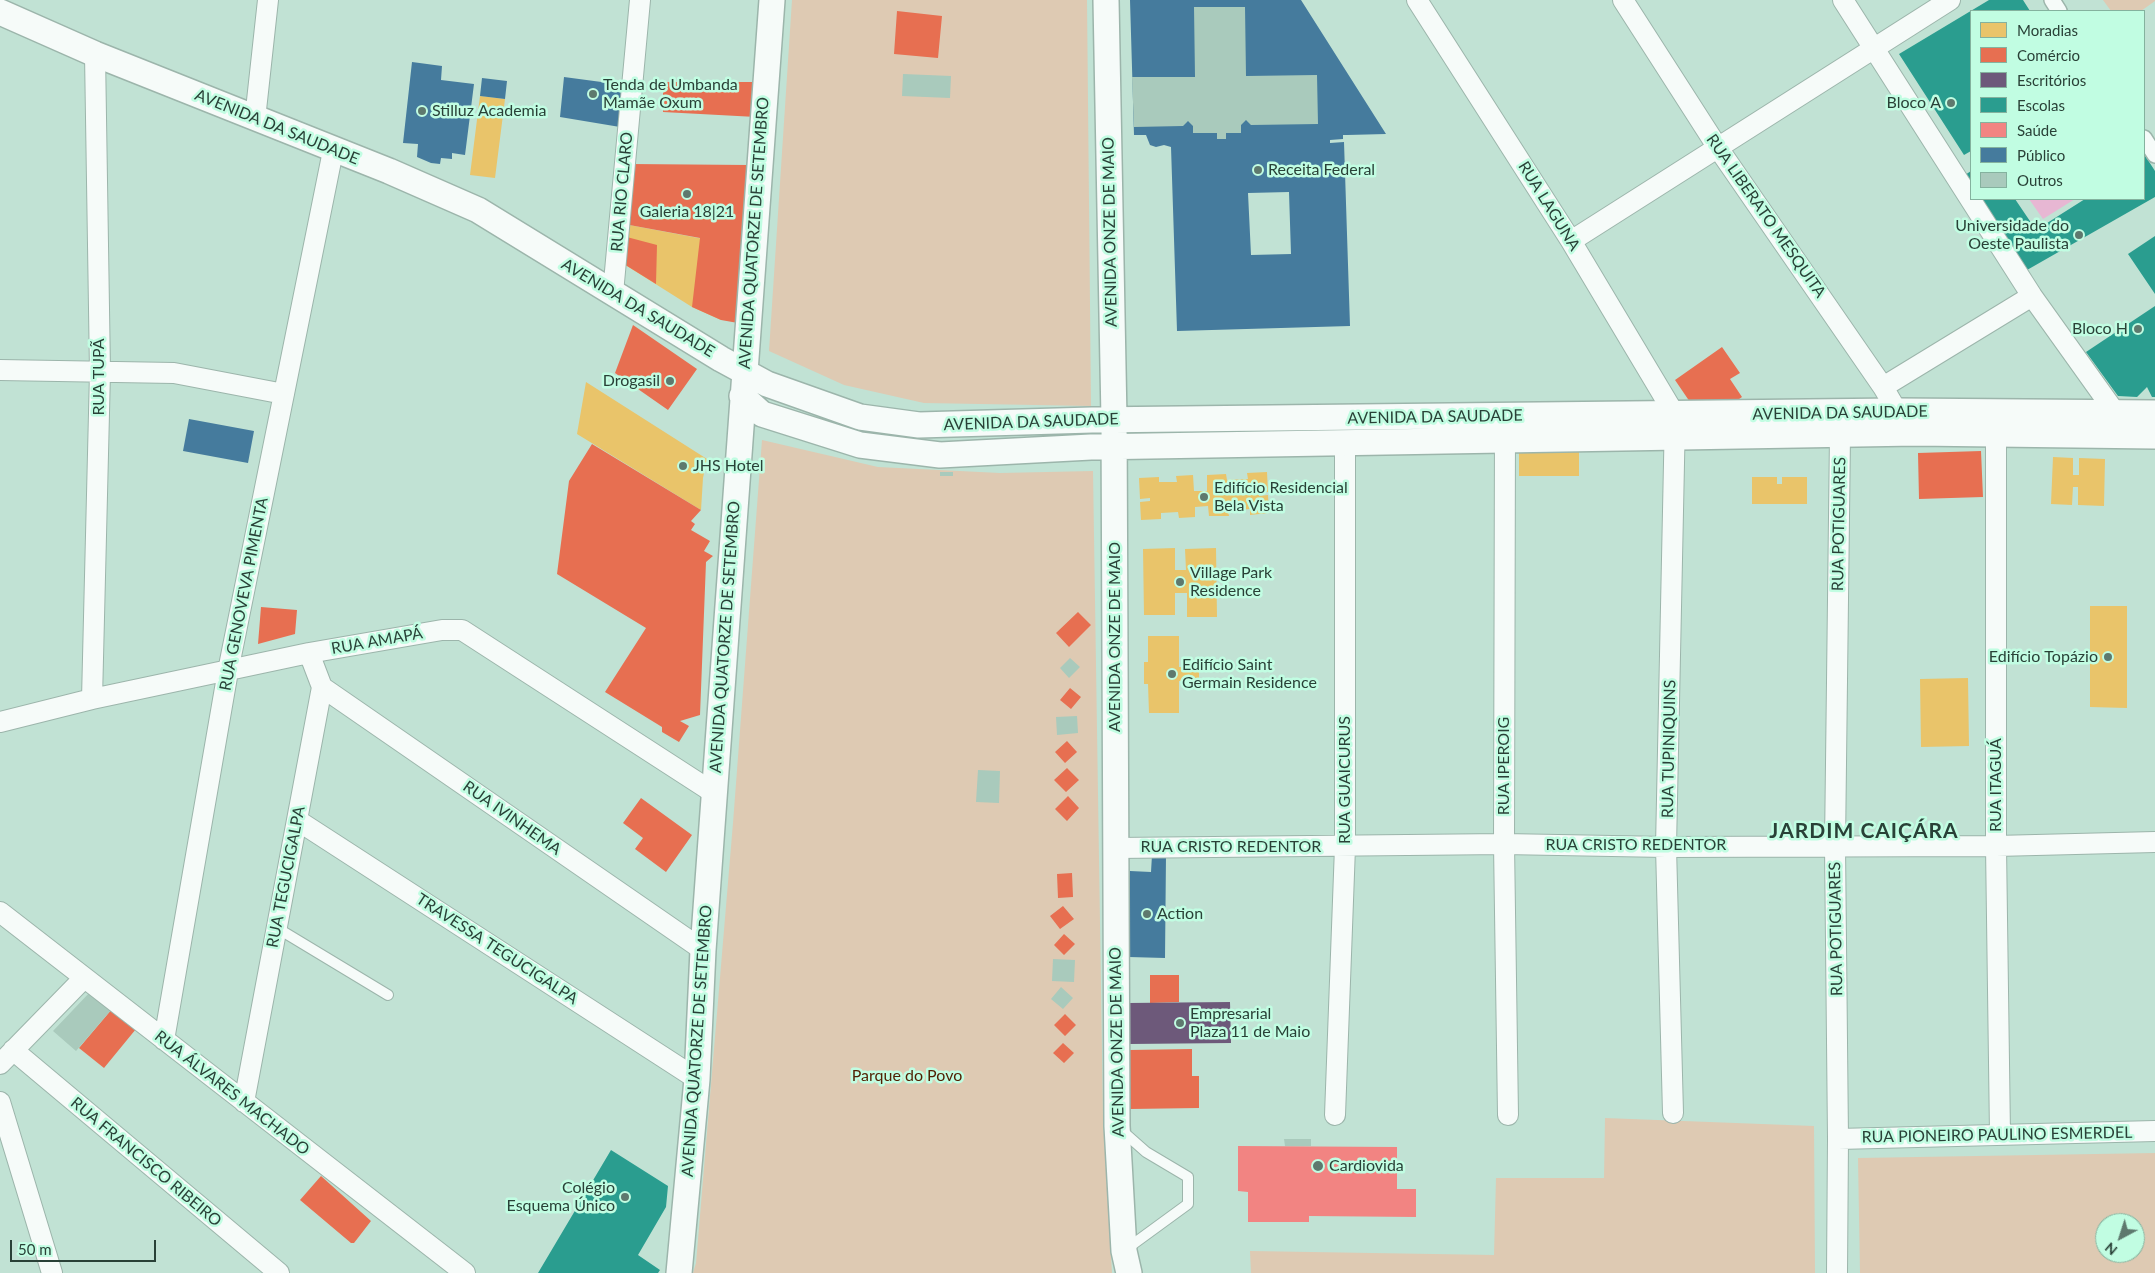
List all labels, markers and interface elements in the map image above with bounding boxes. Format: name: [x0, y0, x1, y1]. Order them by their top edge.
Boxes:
legend: [1970, 10, 2145, 200]
text: Moradias: [2017, 21, 2078, 39]
text: Comércio: [2017, 46, 2080, 64]
text: Escritórios: [2017, 71, 2086, 89]
place label: Tenda de Umbanda Mamãe Oxum: [603, 75, 738, 113]
street label: AVENIDA DA SAUDADE: [192, 85, 362, 169]
marker: Tenda de Umbanda Mamãe Oxum: [587, 88, 599, 100]
place label: Bloco A: [1886, 93, 1941, 113]
text: Escolas: [2017, 96, 2065, 114]
street label: AVENIDA QUATORZE DE SETEMBRO: [735, 97, 773, 369]
marker: Bloco A: [1945, 97, 1957, 109]
place label: Stilluz Academia: [432, 101, 547, 121]
marker: Stilluz Academia: [416, 105, 428, 117]
text: Saúde: [2017, 121, 2057, 139]
street label: RUA RIO CLARO: [607, 131, 637, 253]
street label: RUA LIBERATO MESQUITA: [1702, 131, 1830, 301]
street label: AVENIDA ONZE DE MAIO: [1099, 137, 1121, 327]
text: Público: [2017, 146, 2065, 164]
street label: RUA LAGUNA: [1514, 158, 1584, 254]
place label: Receita Federal: [1268, 160, 1375, 180]
marker: Receita Federal: [1252, 164, 1264, 176]
text: Outros: [2017, 171, 2063, 189]
marker: Galeria 18|21: [681, 188, 693, 200]
place label: Galeria 18|21: [640, 202, 734, 222]
place label: Universidade do Oeste Paulista: [1955, 216, 2069, 254]
marker: Universidade do Oeste Paulista: [2073, 229, 2085, 241]
street label: AVENIDA DA SAUDADE: [558, 255, 718, 361]
place label: Bloco H: [2072, 319, 2128, 339]
marker: Bloco H: [2132, 323, 2144, 335]
street label: RUA TUPÃ: [89, 338, 109, 416]
place label: Drogasil: [603, 371, 660, 391]
marker: Drogasil: [664, 375, 676, 387]
street label: AVENIDA DA SAUDADE: [1752, 402, 1928, 424]
street label: AVENIDA DA SAUDADE: [1347, 406, 1523, 428]
street label: AVENIDA DA SAUDADE: [943, 409, 1119, 435]
place label: JHS Hotel: [693, 456, 764, 476]
street label: RUA POTIGUARES: [1828, 457, 1850, 591]
marker: JHS Hotel: [677, 460, 689, 472]
place label: Edifício Residencial Bela Vista: [1214, 478, 1348, 516]
marker: Edifício Residencial Bela Vista: [1198, 491, 1210, 503]
street label: RUA GENOVEVA PIMENTA: [216, 496, 272, 692]
street label: AVENIDA QUATORZE DE SETEMBRO: [706, 501, 744, 773]
street label: AVENIDA ONZE DE MAIO: [1105, 542, 1125, 732]
place label: Village Park Residence: [1190, 563, 1272, 601]
marker: Village Park Residence: [1174, 576, 1186, 588]
street label: RUA AMAPÁ: [330, 624, 424, 658]
place label: Edifício Topázio: [1989, 647, 2098, 667]
marker: Edifício Topázio: [2102, 651, 2114, 663]
place label: Edifício Saint Germain Residence: [1182, 655, 1317, 693]
marker: Edifício Saint Germain Residence: [1166, 668, 1178, 680]
street label: RUA TUPINIQUINS: [1658, 680, 1680, 818]
street label: RUA GUAICURUS: [1335, 716, 1355, 844]
street label: RUA IPEROIG: [1494, 717, 1514, 815]
street label: RUA ITAGUÁ: [1986, 738, 2006, 832]
street label: RUA IVINHEMA: [459, 777, 565, 859]
street label: RUA TEGUCIGALPA: [263, 805, 309, 949]
district label: JARDIM CAIÇÁRA: [1768, 818, 1960, 844]
street label: RUA CRISTO REDENTOR: [1546, 835, 1726, 855]
street label: RUA CRISTO REDENTOR: [1141, 837, 1321, 857]
street label: RUA POTIGUARES: [1825, 862, 1847, 996]
street label: TRAVESSA TEGUCIGALPA: [413, 889, 581, 1009]
place label: Action: [1157, 904, 1203, 924]
street label: AVENIDA QUATORZE DE SETEMBRO: [678, 905, 716, 1177]
marker: Action: [1141, 908, 1153, 920]
street label: AVENIDA ONZE DE MAIO: [1106, 947, 1128, 1137]
place label: Empresarial Plaza 11 de Maio: [1190, 1004, 1310, 1042]
marker: Empresarial Plaza 11 de Maio: [1174, 1017, 1186, 1029]
street label: RUA ÁLVARES MACHADO: [151, 1027, 313, 1159]
park label: Parque do Povo: [852, 1066, 962, 1086]
street label: RUA FRANCISCO RIBEIRO: [67, 1093, 225, 1231]
street label: RUA PIONEIRO PAULINO ESMERDEL: [1862, 1123, 2132, 1147]
place label: Cardiovida: [1329, 1156, 1404, 1176]
marker: Cardiovida: [1311, 1159, 1325, 1173]
place label: Colégio Esquema Único: [507, 1178, 615, 1216]
marker: Colégio Esquema Único: [619, 1191, 631, 1203]
north arrow: [2095, 1213, 2145, 1263]
scale bar: [12, 1230, 159, 1262]
text: N: [2101, 1239, 2120, 1259]
text: 50 m: [18, 1240, 52, 1258]

